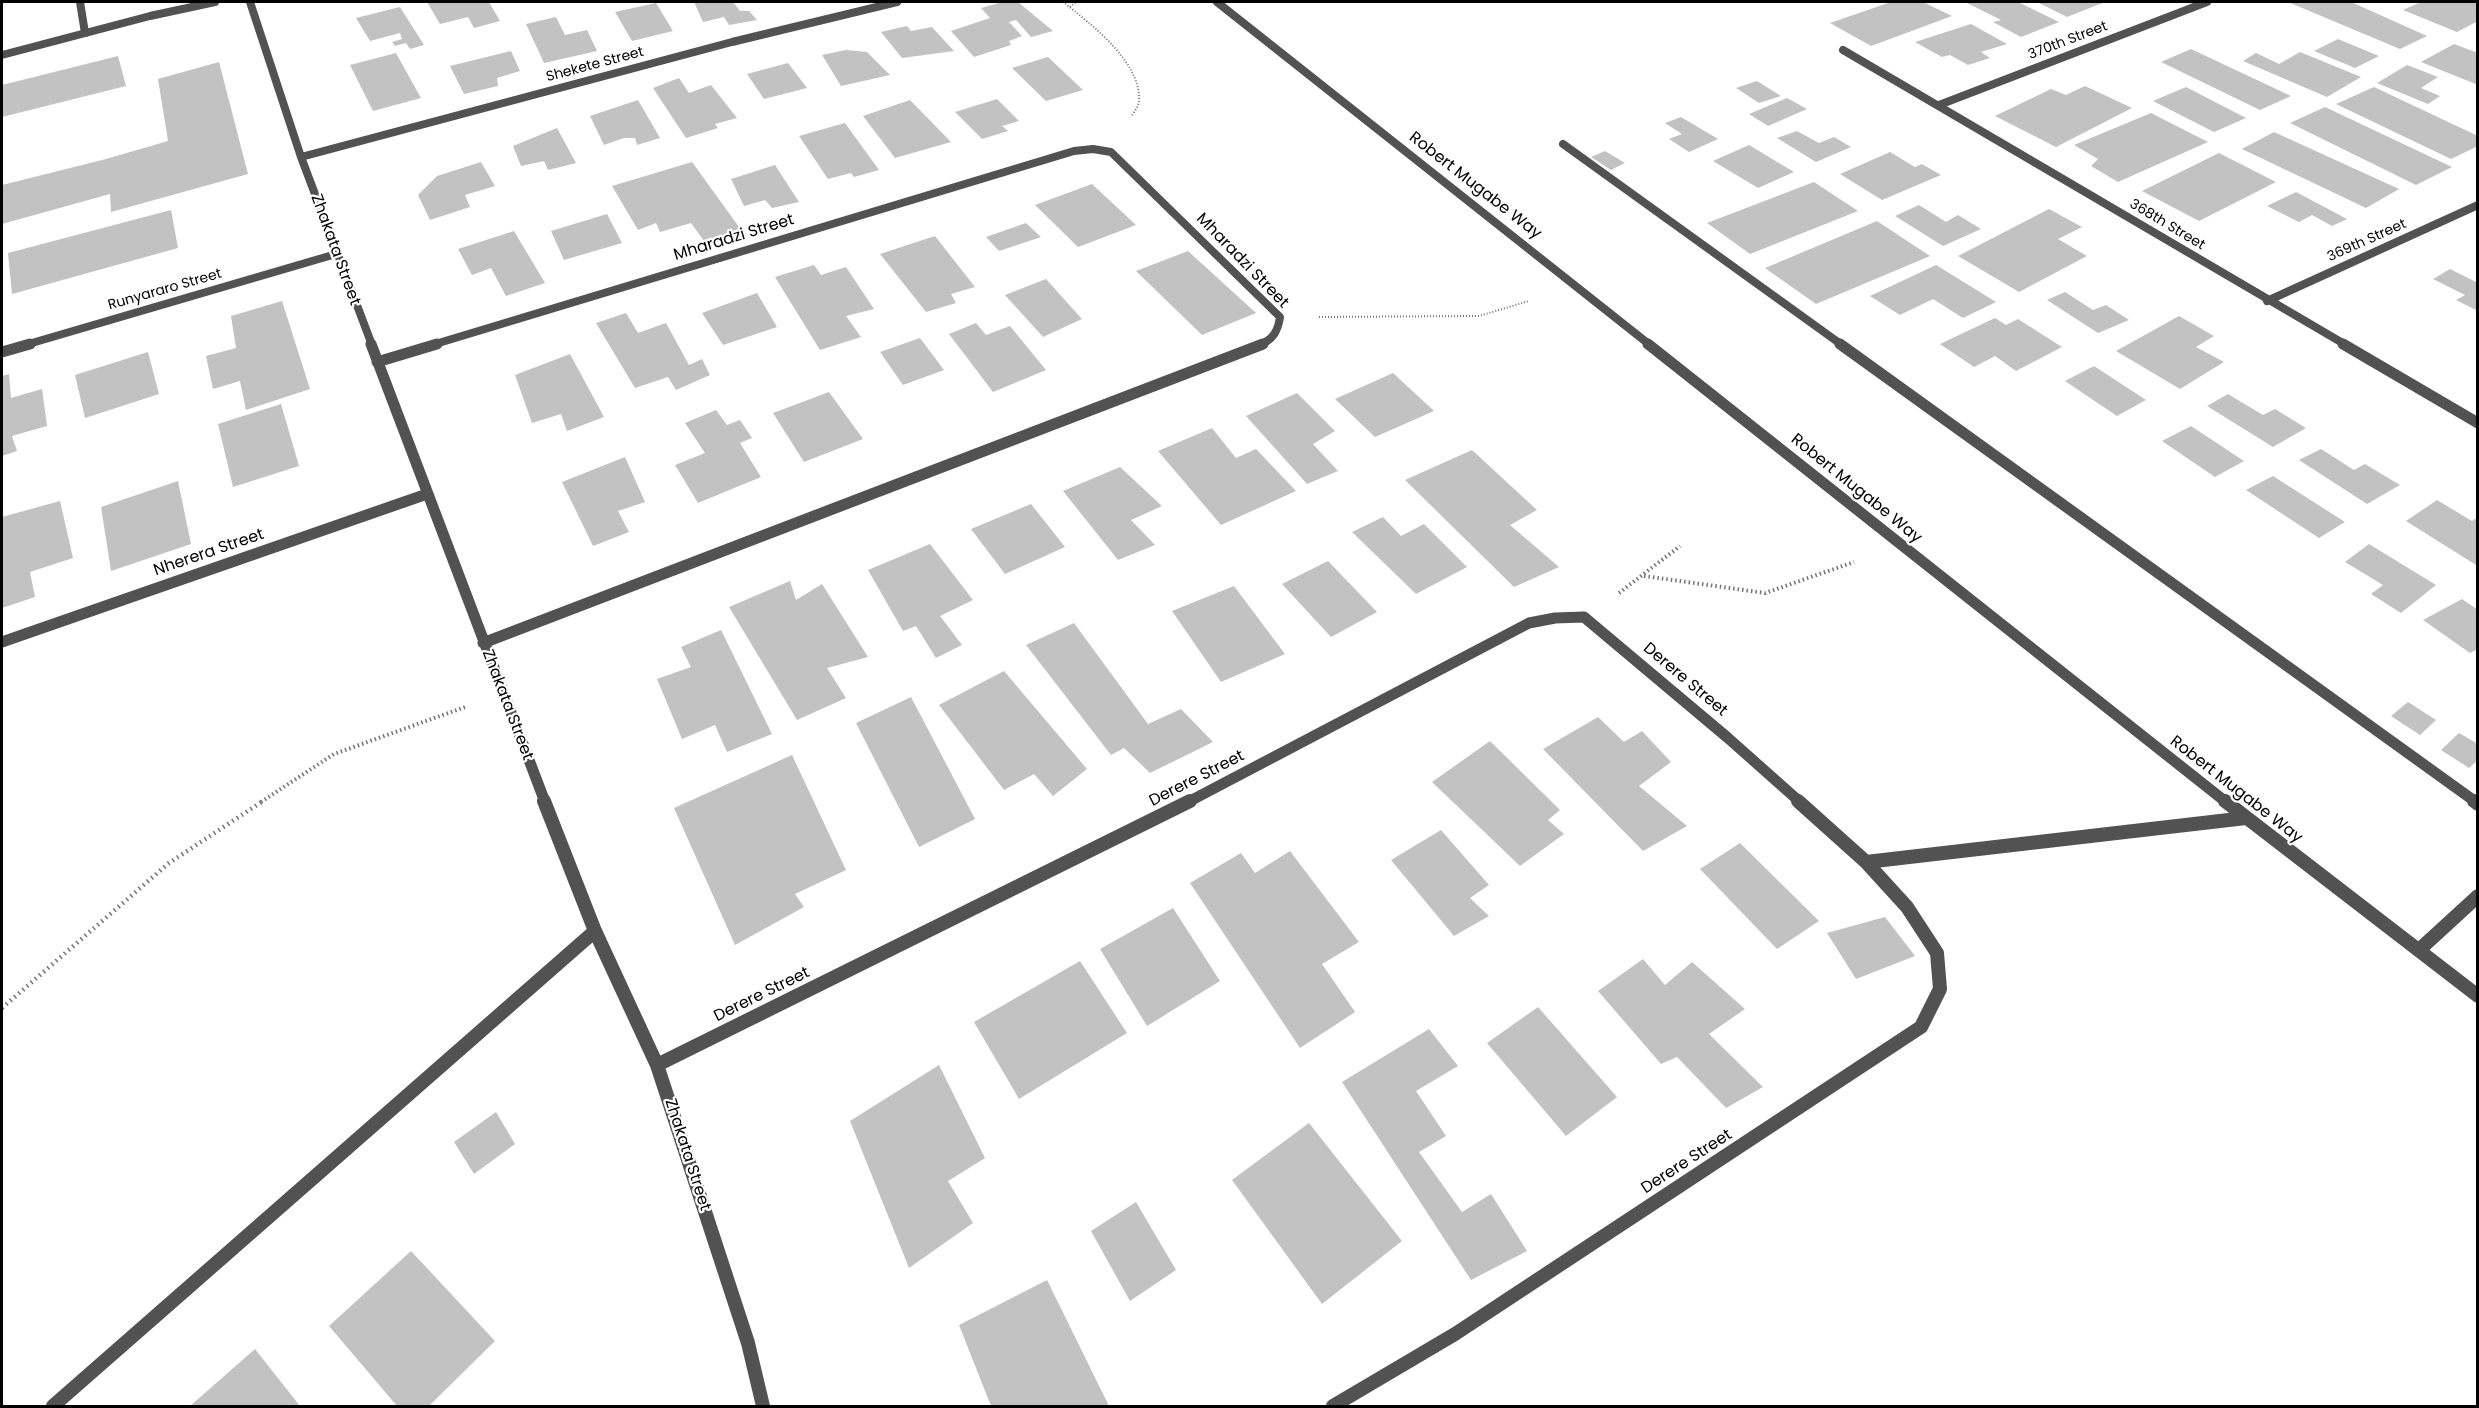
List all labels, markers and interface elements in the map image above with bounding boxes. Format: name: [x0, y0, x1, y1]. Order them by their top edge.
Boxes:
street label: 370th Street: [2026, 18, 2110, 64]
street label: Shekete Street: [544, 44, 646, 86]
street label: Robert Mugabe Way: [1405, 128, 1545, 244]
street label: Zhakata Street: [306, 192, 364, 308]
street label: 368th Street: [2126, 196, 2208, 254]
street label: Mharadzi Street: [1192, 209, 1292, 313]
street label: Mharadzi Street: [672, 211, 796, 265]
street label: 369th Street: [2325, 216, 2409, 266]
street label: Runyararo Street: [106, 266, 224, 314]
street label: Robert Mugabe Way: [1787, 430, 1925, 548]
street label: Nherera Street: [151, 525, 267, 581]
street label: Derere Street: [1639, 639, 1731, 721]
street label: Zhakata Street: [477, 647, 537, 763]
street label: Robert Mugabe Way: [2166, 732, 2306, 848]
street label: Derere Street: [1146, 747, 1248, 811]
street label: Derere Street: [711, 964, 813, 1026]
street label: Zhakata Street: [660, 1097, 714, 1213]
street label: Derere Street: [1638, 1126, 1736, 1198]

